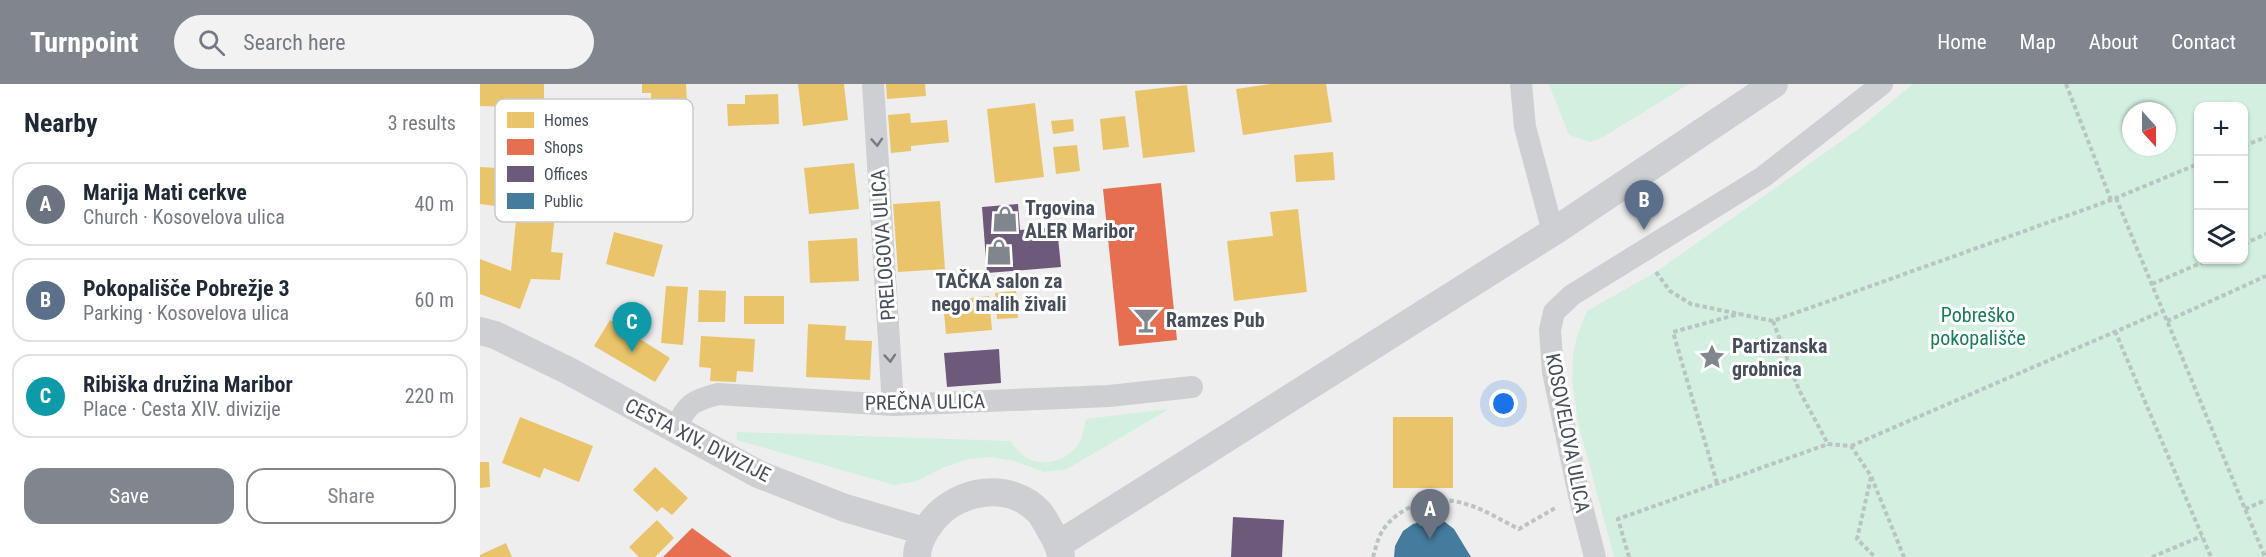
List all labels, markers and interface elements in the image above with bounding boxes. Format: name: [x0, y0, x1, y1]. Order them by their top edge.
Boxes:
search box: [174, 15, 594, 69]
text: Turnpoint: [30, 26, 138, 59]
icon: search: [195, 26, 228, 59]
text: Search here: [243, 30, 346, 55]
text: Home: [1937, 30, 1987, 54]
text: Map: [2020, 30, 2056, 54]
text: About: [2089, 30, 2138, 54]
text: Contact: [2171, 30, 2236, 54]
legend: [495, 99, 693, 222]
north arrow: [2122, 102, 2176, 156]
map controls: [2194, 102, 2248, 264]
button: +: [2194, 102, 2248, 156]
text: Nearby: [24, 108, 98, 138]
text: 3 results: [388, 111, 456, 135]
text: Homes: [544, 111, 589, 130]
text: Shops: [544, 138, 583, 157]
one-way arrow: [870, 138, 883, 147]
button: −: [2194, 156, 2248, 210]
text: Offices: [544, 165, 588, 184]
street label: PRELOGOVA ULICA: [866, 168, 900, 321]
text: Marija Mati cerkve: [83, 180, 247, 205]
pin: B: [1624, 180, 1664, 230]
text: A: [40, 192, 51, 216]
text: 40 m: [415, 192, 454, 216]
text: Public: [544, 192, 583, 211]
place label: Trgovina ALER Maribor: [1025, 196, 1135, 243]
shop icon: Trgovina ALER Maribor: [990, 204, 1020, 234]
text: Church · Kosovelova ulica: [83, 205, 285, 229]
button: layers: [2194, 210, 2248, 264]
shop icon: TAČKA salon za nego malih živali: [984, 237, 1014, 267]
place label: TAČKA salon za nego malih živali: [931, 269, 1067, 316]
text: Pokopališče Pobrežje 3: [83, 276, 290, 301]
text: B: [40, 288, 51, 312]
text: 60 m: [415, 288, 454, 312]
text: Parking · Kosovelova ulica: [83, 301, 289, 325]
pin: C: [612, 302, 652, 352]
park label: Pobreško pokopališče: [1930, 303, 2026, 350]
bar icon: Ramzes Pub: [1131, 305, 1161, 335]
place label: Ramzes Pub: [1166, 308, 1265, 332]
place label: Partizanska grobnica: [1732, 334, 1827, 381]
place icon: Partizanska grobnica: [1697, 342, 1727, 372]
street label: KOSOVELOVA ULICA: [1541, 351, 1595, 515]
one-way arrow: [884, 353, 897, 362]
text: Ribiška družina Maribor: [83, 372, 293, 397]
text: C: [40, 384, 51, 408]
text: 220 m: [405, 384, 454, 408]
street label: PREČNA ULICA: [865, 389, 986, 415]
your location: [1489, 389, 1518, 418]
street label: CESTA XIV. DIVIZIJE: [621, 393, 775, 487]
text: Place · Cesta XIV. divizije: [83, 397, 281, 421]
button: Save: [24, 468, 234, 524]
button: Share: [246, 468, 456, 524]
pin: A: [1410, 490, 1450, 539]

